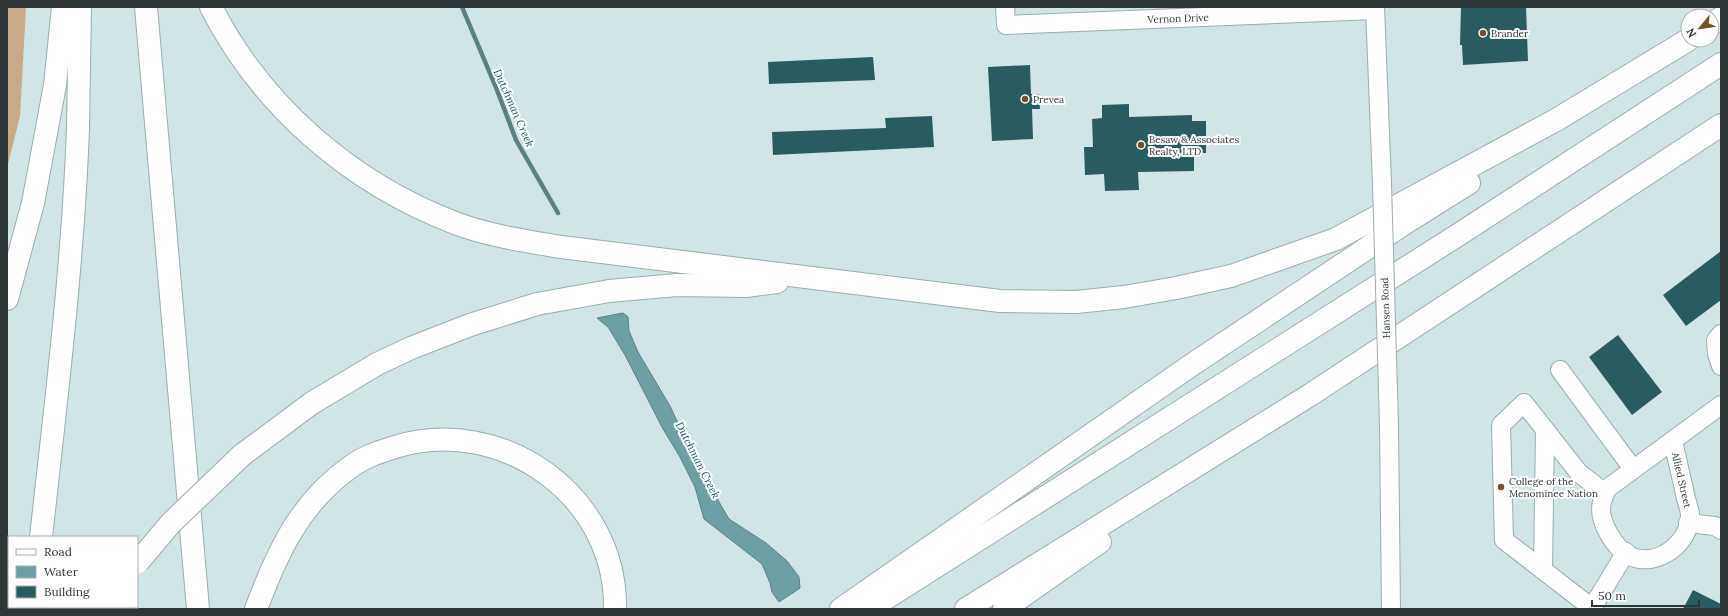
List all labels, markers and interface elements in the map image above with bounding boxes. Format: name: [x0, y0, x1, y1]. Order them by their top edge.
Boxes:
north arrow: [1680, 8, 1720, 48]
street label: Vernon Drive: [1146, 11, 1210, 26]
text: N: [1683, 25, 1699, 40]
place label: Brander: [1491, 27, 1529, 40]
marker: Brander: [1478, 28, 1488, 38]
water label: Dutchman Creek: [490, 67, 538, 150]
place label: Prevea: [1033, 93, 1064, 106]
marker: Prevea: [1020, 94, 1030, 104]
place label: Besaw & Associates Realty, LTD: [1149, 133, 1239, 158]
marker: Besaw & Associates Realty, LTD: [1136, 140, 1146, 150]
street label: Hansen Road: [1378, 277, 1393, 339]
water label: Dutchman Creek: [673, 419, 723, 501]
street label: Allied Street: [1669, 450, 1694, 509]
place label: College of the Menominee Nation: [1509, 475, 1598, 500]
marker: College of the Menominee Nation: [1496, 482, 1506, 492]
legend: [8, 536, 138, 608]
text: Road: [44, 544, 72, 559]
text: Water: [44, 564, 79, 579]
scale bar: [1592, 582, 1699, 608]
text: Building: [44, 584, 90, 599]
text: 50 m: [1598, 588, 1626, 603]

